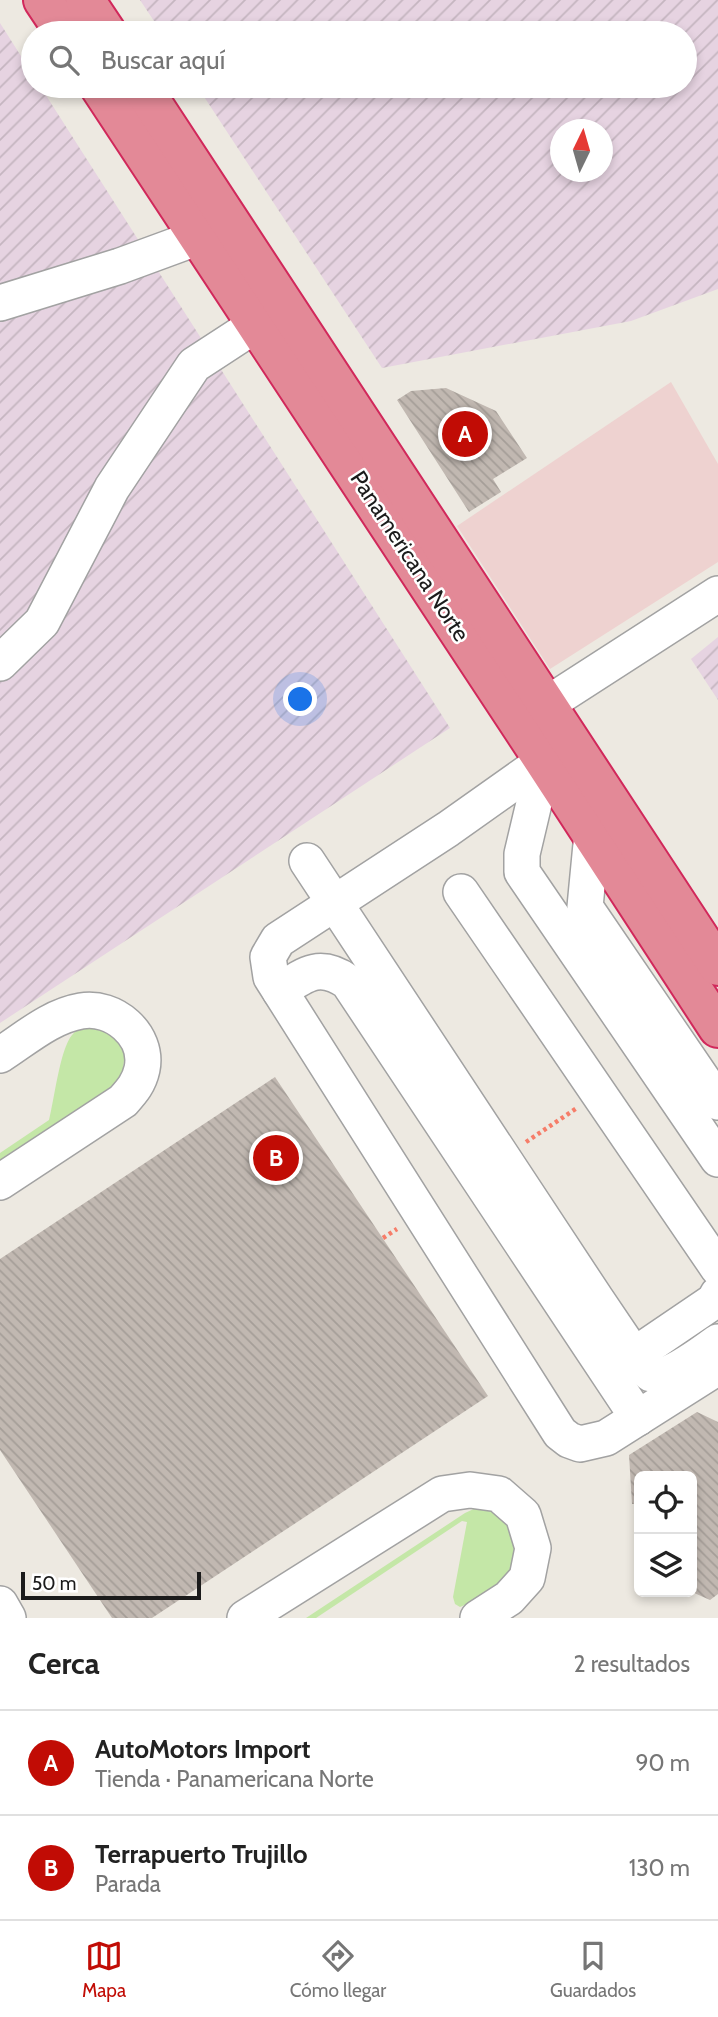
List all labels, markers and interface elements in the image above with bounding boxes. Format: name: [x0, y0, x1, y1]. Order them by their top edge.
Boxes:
search box: [21, 21, 697, 98]
icon: search: [45, 41, 83, 79]
text: Buscar aquí: [101, 44, 225, 76]
north arrow: [550, 119, 613, 182]
pin: A: [442, 408, 488, 460]
street label: Panamericana Norte: [344, 465, 476, 647]
your location: [283, 682, 317, 716]
pin: B: [253, 1132, 299, 1184]
map controls: [634, 1471, 697, 1597]
button: locate: [634, 1471, 697, 1534]
button: layers: [634, 1534, 697, 1597]
scale bar: [21, 1569, 201, 1601]
text: 50 m: [32, 1572, 76, 1595]
text: Cerca: [28, 1645, 100, 1682]
text: 2 resultados: [573, 1650, 690, 1678]
text: AutoMotors Import: [95, 1733, 311, 1765]
text: A: [44, 1749, 58, 1777]
text: 90 m: [636, 1749, 690, 1777]
text: Tienda · Panamericana Norte: [95, 1765, 374, 1793]
text: Terrapuerto Trujillo: [95, 1838, 308, 1870]
text: B: [44, 1854, 58, 1882]
text: 130 m: [629, 1854, 690, 1882]
text: Parada: [95, 1870, 161, 1898]
tab: Mapa: [82, 1937, 126, 2002]
tab: Cómo llegar: [290, 1937, 386, 2002]
tab: Guardados: [550, 1937, 636, 2002]

